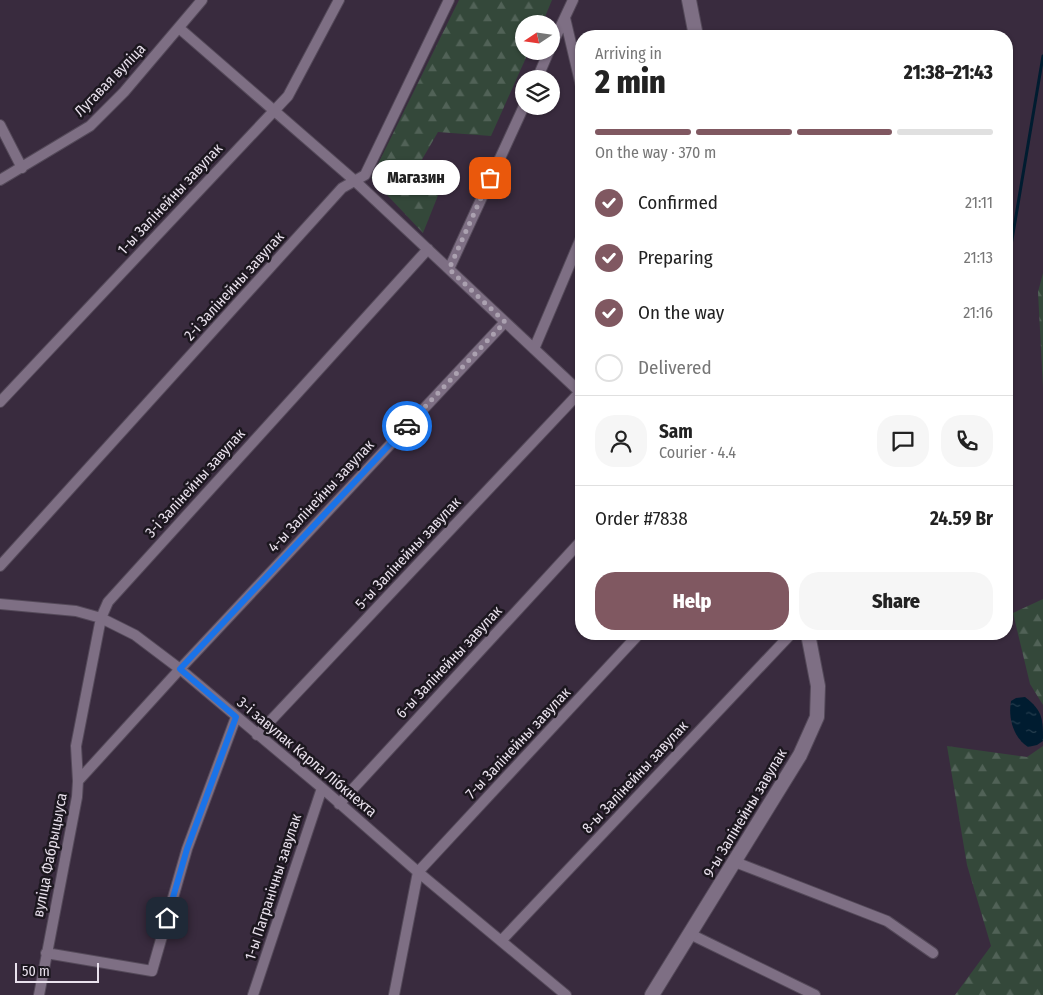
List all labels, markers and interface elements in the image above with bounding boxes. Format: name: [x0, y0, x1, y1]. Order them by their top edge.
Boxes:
north arrow: [515, 15, 560, 60]
map controls: [515, 15, 560, 115]
street label: Лугавая вуліца: [71, 40, 149, 120]
text: Arriving in: [595, 44, 662, 63]
text: 21:38–21:43: [904, 61, 993, 84]
text: 2 min: [595, 63, 666, 101]
button: layers: [515, 70, 560, 115]
street label: 1-ы Залінейны завулак: [114, 140, 226, 258]
text: On the way · 370 m: [595, 143, 716, 162]
pin: [469, 157, 511, 199]
callout: Магазин: [372, 160, 460, 196]
icon: bag: [476, 164, 504, 192]
text: Магазин: [387, 168, 445, 187]
icon: check: [595, 189, 623, 217]
text: Confirmed: [638, 191, 718, 214]
text: 21:11: [965, 193, 993, 212]
street label: 2-і Залінейны завулак: [180, 228, 288, 344]
icon: check: [595, 244, 623, 272]
text: Preparing: [638, 246, 713, 269]
text: 21:13: [964, 248, 993, 267]
icon: check: [595, 299, 623, 327]
text: On the way: [638, 301, 724, 324]
text: 21:16: [963, 303, 993, 322]
text: Delivered: [638, 356, 712, 379]
courier: [382, 401, 432, 451]
icon: car: [393, 412, 421, 440]
button: person: [595, 415, 647, 467]
button: chat: [877, 415, 929, 467]
button: phone: [941, 415, 993, 467]
text: Sam: [659, 420, 693, 443]
street label: 3-і Залінейны завулак: [141, 425, 249, 541]
street label: 4-ы Залінейны завулак: [264, 436, 378, 556]
text: Courier · 4.4: [659, 443, 736, 462]
street label: 5-ы Залінейны завулак: [351, 493, 465, 613]
text: Order #7838: [595, 507, 688, 530]
text: 24.59 Br: [930, 507, 993, 530]
button: Help: [595, 572, 789, 630]
button: Share: [799, 572, 993, 630]
street label: 6-ы Залінейны завулак: [392, 602, 506, 722]
street label: 7-ы Залінейны завулак: [462, 684, 574, 802]
street label: 3-і завулак Карла Лібкнехта: [233, 693, 381, 821]
street label: 8-ы Залінейны завулак: [578, 717, 692, 837]
street label: 9-ы Залінейны завулак: [699, 745, 791, 881]
street label: вуліца Фабрыцыуса: [29, 791, 71, 919]
street label: 1-ы Пагранічны завулак: [241, 812, 305, 962]
pin: [146, 897, 188, 939]
icon: home: [153, 904, 181, 932]
scale bar: [15, 960, 99, 983]
text: 50 m: [22, 963, 50, 980]

